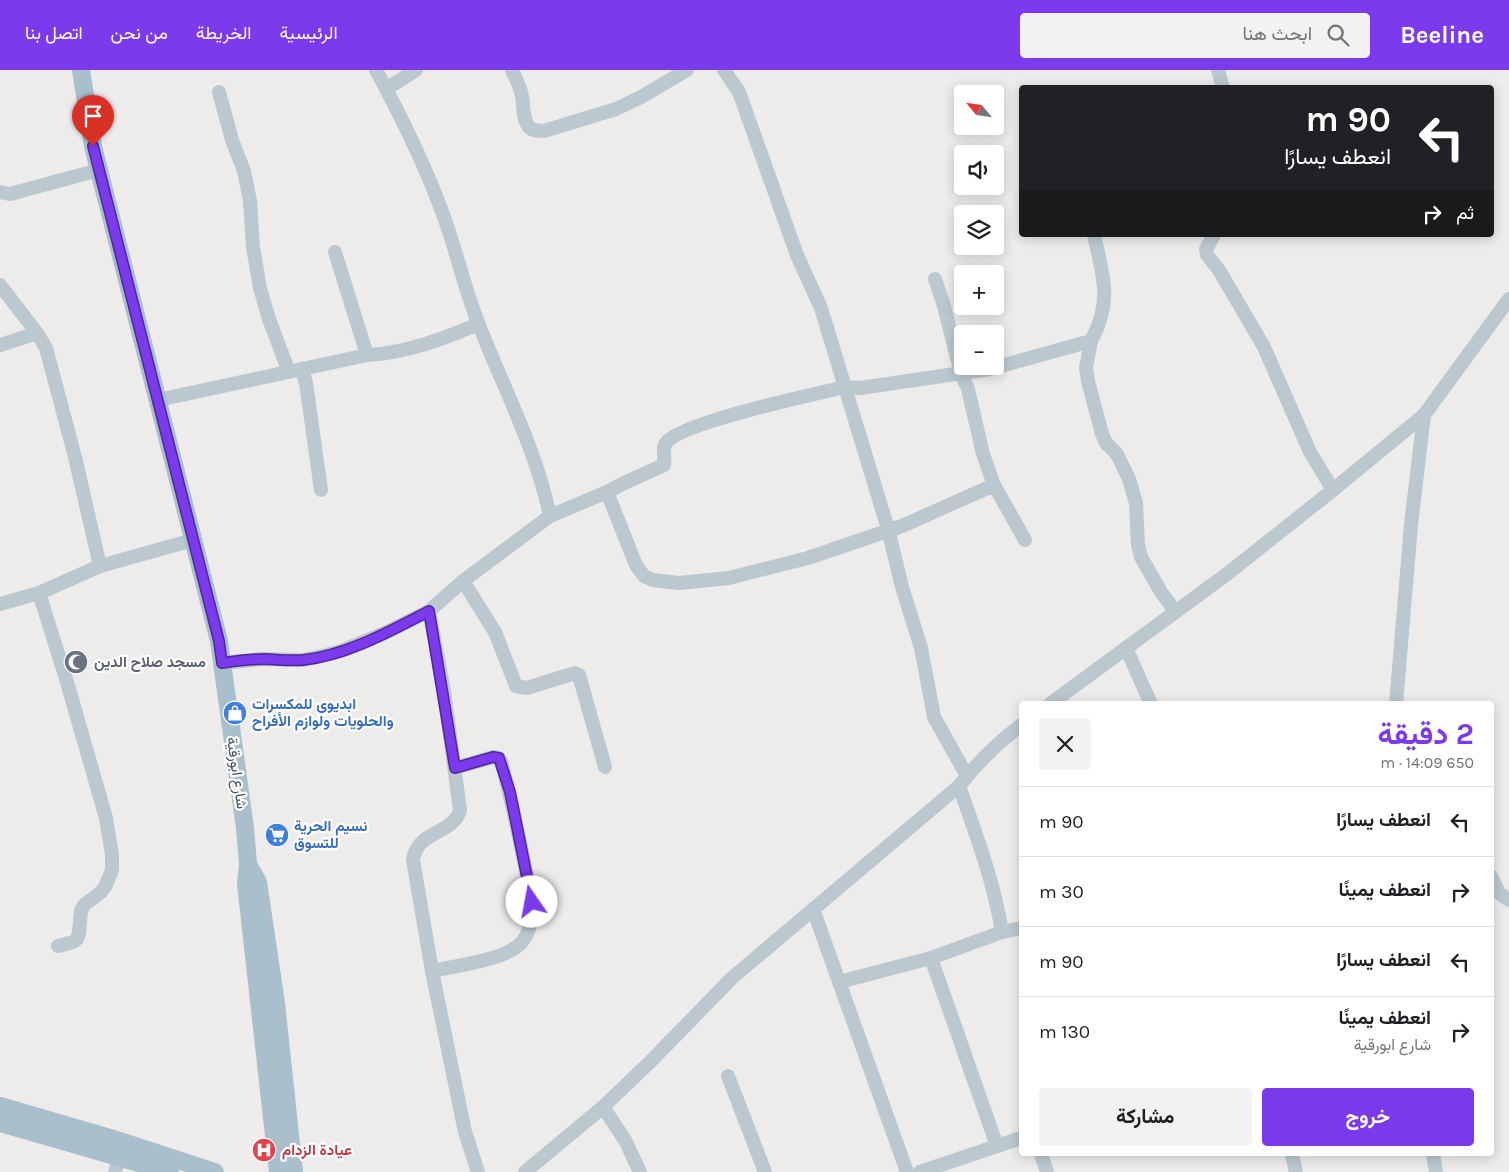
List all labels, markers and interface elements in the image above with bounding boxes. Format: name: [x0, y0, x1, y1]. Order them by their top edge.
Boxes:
search box: [1020, 13, 1370, 58]
icon: search: [1324, 21, 1352, 49]
text: Beeline: [1400, 21, 1484, 49]
text: اتصل بنا: [25, 22, 83, 44]
text: من نحن: [111, 22, 168, 44]
text: الخريطة: [196, 22, 252, 44]
text: الرئيسية: [280, 22, 338, 44]
text: ابحث هنا: [1242, 23, 1312, 45]
north arrow: [954, 85, 1004, 135]
map controls: [954, 85, 1004, 375]
pin: [72, 95, 114, 146]
text: 90 m: [1305, 99, 1391, 140]
icon: arrive: [79, 102, 107, 130]
icon: left: [1409, 105, 1474, 170]
text: انعطف يسارًا: [1284, 144, 1391, 170]
button: sound: [954, 145, 1004, 195]
icon: right: [1418, 200, 1446, 228]
text: ثم: [1456, 202, 1474, 224]
button: layers: [954, 205, 1004, 255]
button: +: [954, 265, 1004, 315]
button: −: [954, 325, 1004, 375]
mosque icon: مسجد صلاح الدين: [63, 649, 89, 675]
place label: مسجد صلاح الدين: [94, 653, 206, 672]
place label: ابديوي للمكسرات والحلويات ولوازم الأفراح: [252, 695, 394, 731]
shop icon: ابديوي للمكسرات والحلويات ولوازم الأفراح: [222, 700, 248, 726]
text: 2 دقيقة: [1378, 716, 1474, 752]
button: close: [1039, 718, 1091, 770]
street label: شارع ابورقية: [221, 736, 251, 811]
text: 650 m · 14:09: [1380, 753, 1474, 772]
icon: left: [1446, 808, 1474, 836]
text: انعطف يسارًا: [1336, 809, 1431, 831]
text: 90 m: [1039, 811, 1084, 833]
place label: نسيم الحرية للتسوق: [294, 817, 367, 852]
supermarket icon: نسيم الحرية للتسوق: [264, 822, 290, 848]
position arrow: [505, 875, 557, 927]
icon: right: [1446, 878, 1474, 906]
text: انعطف يمينًا: [1339, 879, 1431, 901]
text: 30 m: [1039, 881, 1084, 903]
icon: left: [1446, 948, 1474, 976]
text: انعطف يسارًا: [1336, 949, 1431, 971]
text: 90 m: [1039, 951, 1084, 973]
text: انعطف يمينًا: [1339, 1007, 1431, 1029]
icon: right: [1446, 1018, 1474, 1046]
text: 130 m: [1039, 1021, 1090, 1043]
text: شارع ابورقية: [1354, 1035, 1431, 1054]
button: مشاركة: [1039, 1088, 1252, 1146]
button: خروج: [1262, 1088, 1474, 1146]
hospital icon: عيادة الزدام: [251, 1137, 277, 1163]
place label: عيادة الزدام: [282, 1141, 352, 1160]

